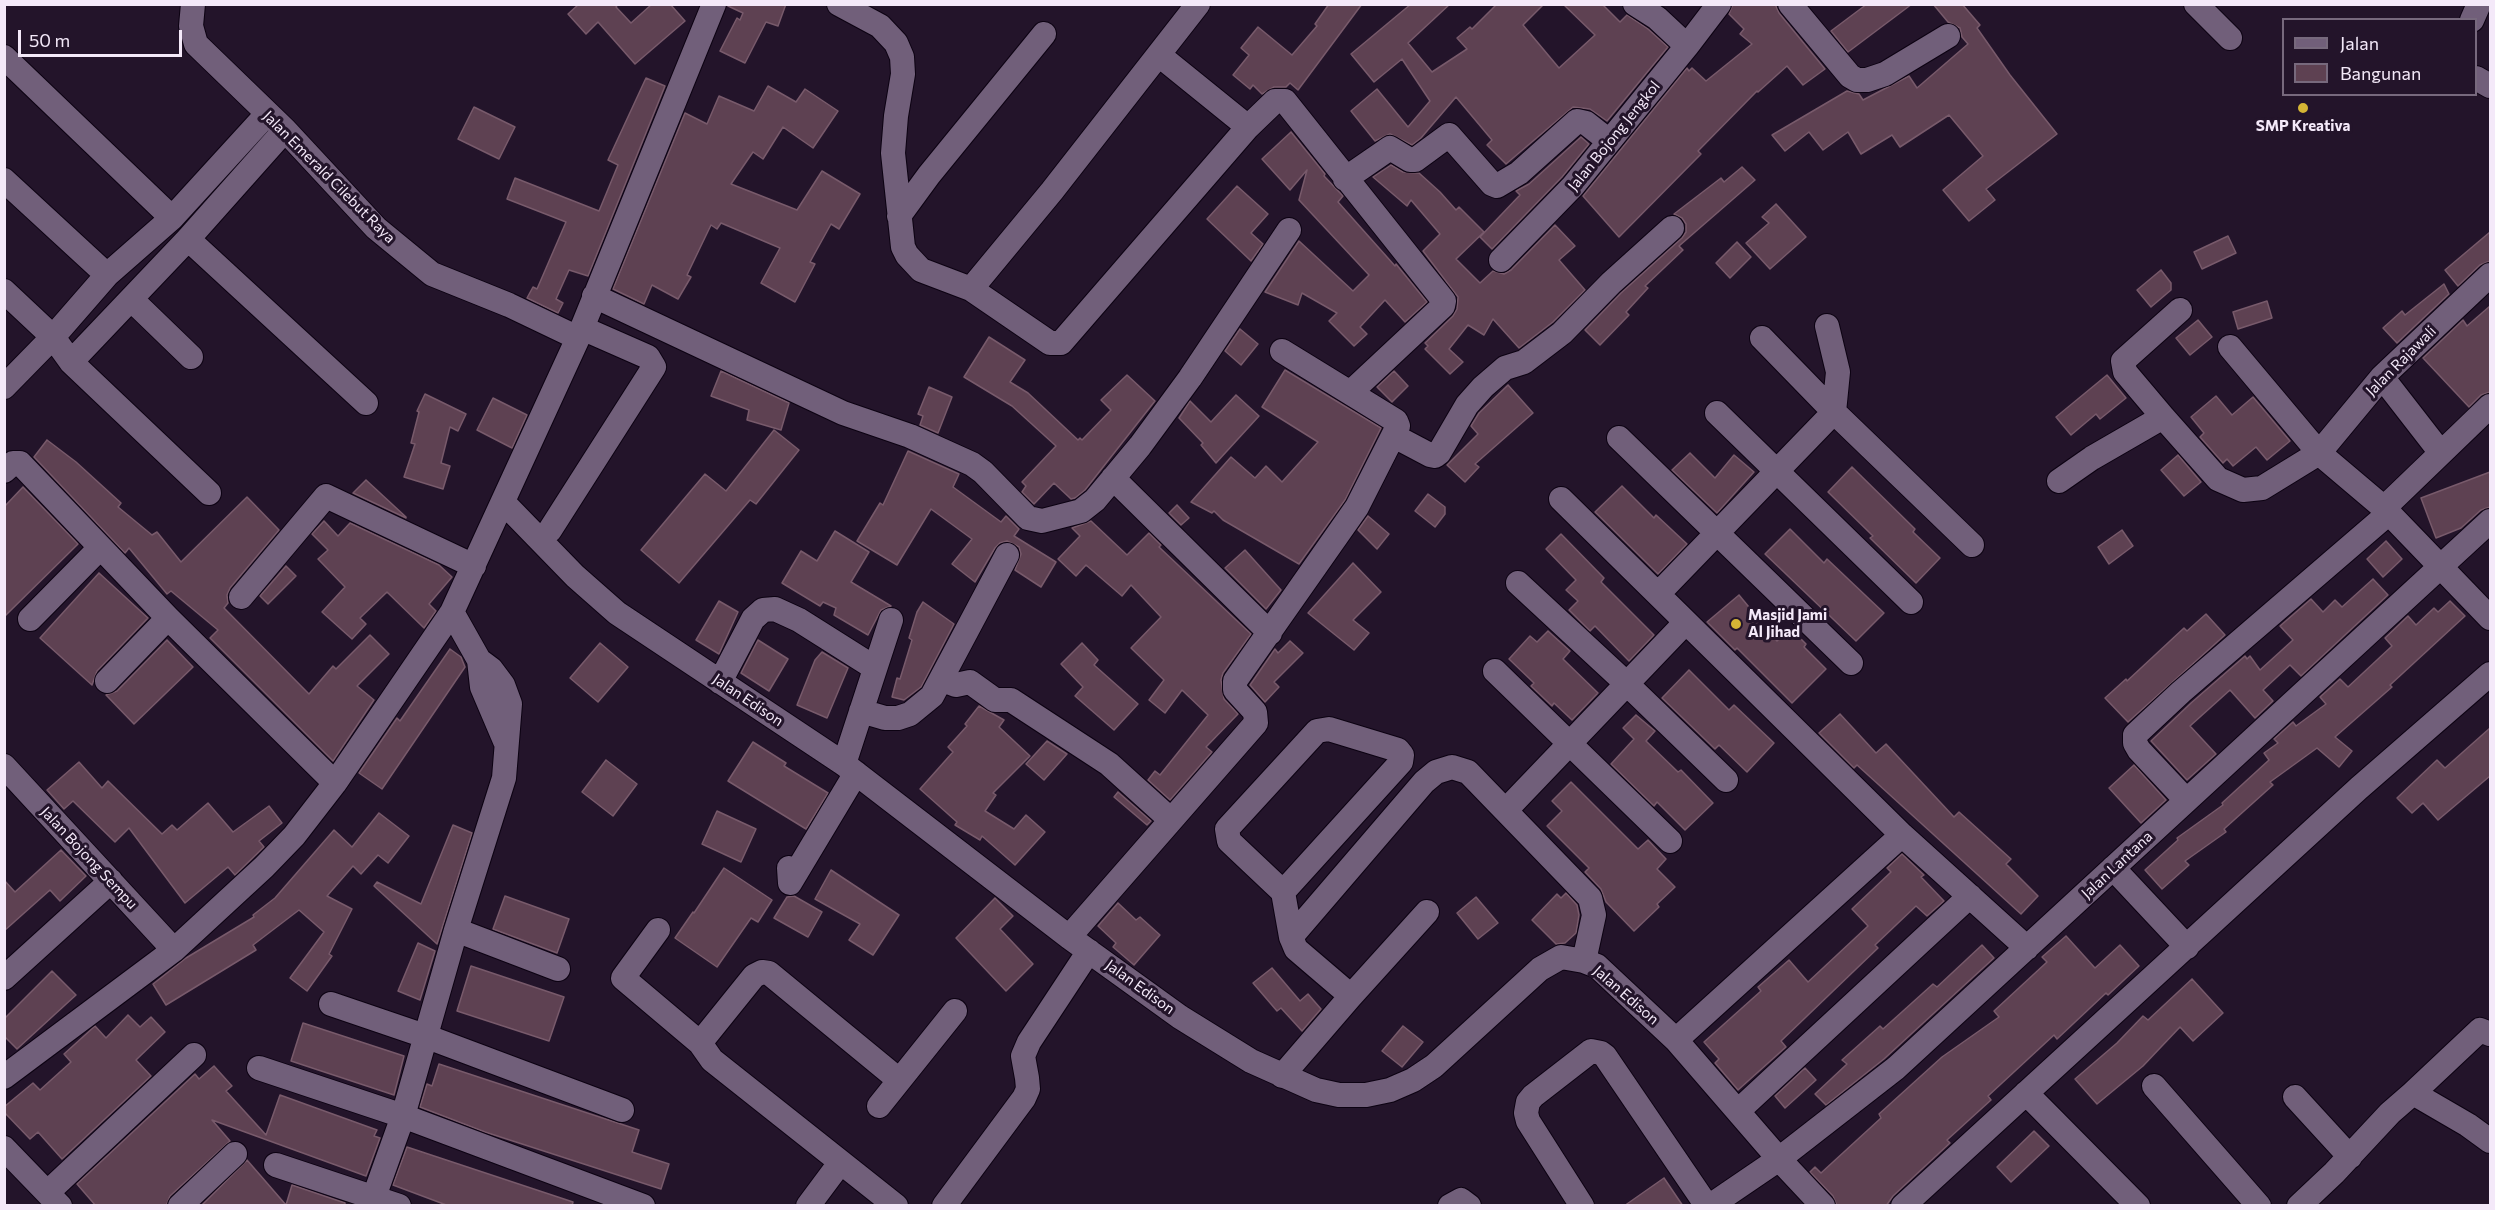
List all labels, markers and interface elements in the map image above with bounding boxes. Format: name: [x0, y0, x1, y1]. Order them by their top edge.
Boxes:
scale bar: [21, 18, 184, 56]
legend: [2282, 18, 2477, 96]
text: 50 m: [29, 29, 70, 51]
text: Jalan: [2340, 32, 2379, 54]
text: Bangunan: [2340, 62, 2421, 84]
street label: Jalan Bojong Jengkol: [1564, 78, 1664, 194]
marker: SMP Kreativa: [2296, 101, 2310, 115]
street label: Jalan Emerald Cilebut Raya: [259, 107, 399, 247]
place label: SMP Kreativa: [2256, 117, 2350, 135]
street label: Jalan Rajawali: [2362, 322, 2440, 400]
place label: Masjid Jami Al Jihad: [1748, 606, 1827, 641]
marker: Masjid Jami Al Jihad: [1729, 617, 1743, 631]
street label: Jalan Edison: [709, 670, 787, 730]
street label: Jalan Bojong Sempu: [37, 803, 141, 913]
street label: Jalan Lantana: [2078, 827, 2156, 903]
street label: Jalan Edison: [1102, 956, 1178, 1018]
street label: Jalan Edison: [1589, 962, 1663, 1028]

